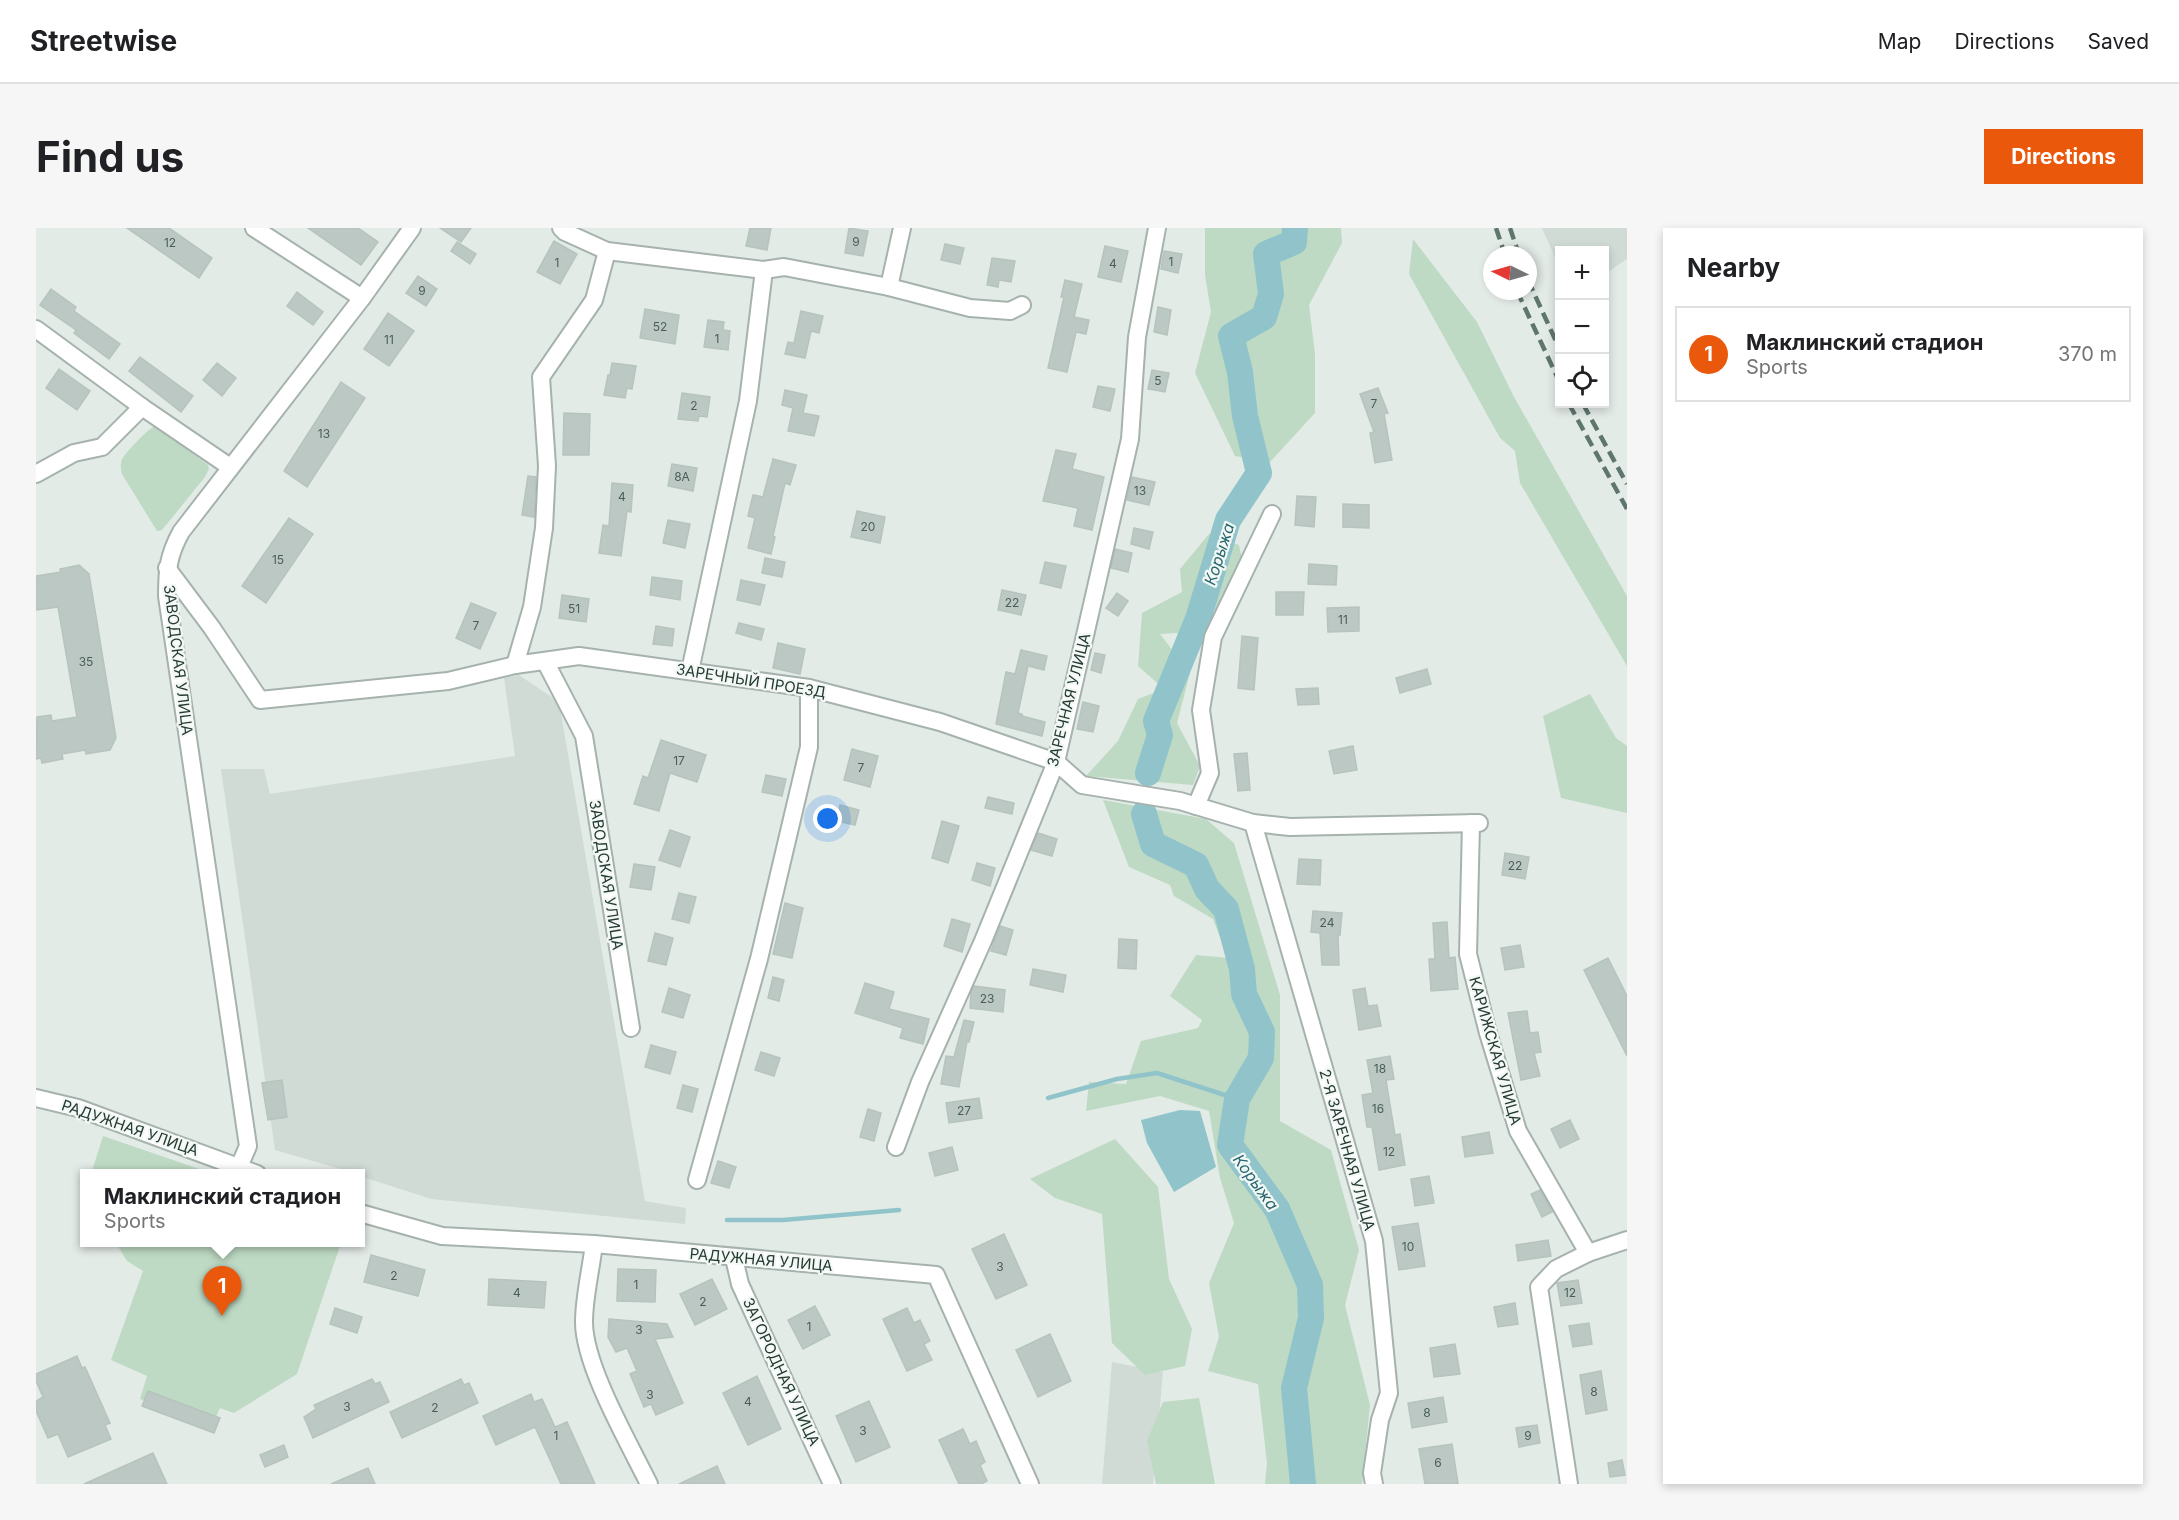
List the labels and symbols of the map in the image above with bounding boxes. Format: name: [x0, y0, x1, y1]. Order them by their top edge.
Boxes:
house number: 9: [852, 234, 860, 249]
house number: 12: [164, 235, 176, 250]
north arrow: [1483, 246, 1537, 300]
house number: 1: [1169, 254, 1173, 269]
house number: 1: [555, 255, 559, 270]
house number: 4: [1109, 256, 1117, 271]
house number: 9: [418, 283, 426, 298]
house number: 52: [653, 319, 667, 334]
house number: 1: [715, 331, 719, 346]
house number: 11: [384, 332, 394, 347]
house number: 5: [1154, 373, 1162, 388]
house number: 7: [1371, 396, 1378, 411]
house number: 2: [690, 398, 698, 413]
house number: 13: [318, 426, 330, 441]
house number: 8А: [674, 469, 690, 484]
house number: 13: [1134, 483, 1146, 498]
house number: 4: [618, 489, 626, 504]
house number: 20: [861, 519, 875, 534]
water label: Корыжа: [1200, 520, 1238, 588]
house number: 15: [272, 552, 284, 567]
street label: ЗАВОДСКАЯ УЛИЦА: [160, 584, 197, 736]
house number: 22: [1005, 595, 1019, 610]
house number: 51: [568, 601, 580, 616]
house number: 11: [1338, 612, 1348, 627]
house number: 7: [473, 618, 480, 633]
street label: ЗАРЕЧНАЯ УЛИЦА: [1043, 631, 1094, 769]
house number: 35: [79, 654, 93, 669]
street label: ЗАРЕЧНЫЙ ПРОЕЗД: [675, 659, 827, 702]
house number: 17: [673, 753, 685, 768]
house number: 7: [858, 760, 865, 775]
street label: ЗАВОДСКАЯ УЛИЦА: [585, 799, 628, 951]
your location: [813, 804, 842, 833]
house number: 22: [1508, 858, 1522, 873]
house number: 24: [1320, 915, 1335, 930]
street label: КАРИЖСКАЯ УЛИЦА: [1465, 974, 1526, 1127]
house number: 23: [980, 991, 994, 1006]
house number: 18: [1374, 1061, 1386, 1076]
street label: 2-Я ЗАРЕЧНАЯ УЛИЦА: [1315, 1067, 1380, 1233]
street label: РАДУЖНАЯ УЛИЦА: [59, 1095, 201, 1160]
house number: 16: [1372, 1101, 1384, 1116]
house number: 27: [957, 1103, 971, 1118]
house number: 12: [1383, 1144, 1395, 1159]
water label: Корыжа: [1229, 1150, 1283, 1214]
house number: 10: [1402, 1239, 1414, 1254]
street label: РАДУЖНАЯ УЛИЦА: [689, 1244, 833, 1275]
house number: 3: [996, 1259, 1004, 1274]
pin: 1: [202, 1266, 242, 1316]
house number: 2: [390, 1268, 398, 1283]
house number: 1: [634, 1277, 638, 1292]
house number: 4: [513, 1285, 521, 1300]
house number: 12: [1564, 1285, 1576, 1300]
house number: 2: [699, 1294, 707, 1309]
street label: ЗАГОРОДНАЯ УЛИЦА: [739, 1295, 824, 1449]
house number: 1: [807, 1319, 811, 1334]
house number: 3: [635, 1322, 643, 1337]
house number: 8: [1590, 1384, 1598, 1399]
house number: 3: [646, 1387, 654, 1402]
house number: 4: [744, 1394, 752, 1409]
house number: 3: [343, 1399, 351, 1414]
house number: 2: [431, 1400, 439, 1415]
house number: 8: [1423, 1405, 1431, 1420]
house number: 3: [859, 1423, 867, 1438]
house number: 1: [554, 1428, 558, 1443]
house number: 9: [1524, 1428, 1532, 1443]
house number: 6: [1434, 1455, 1442, 1470]

